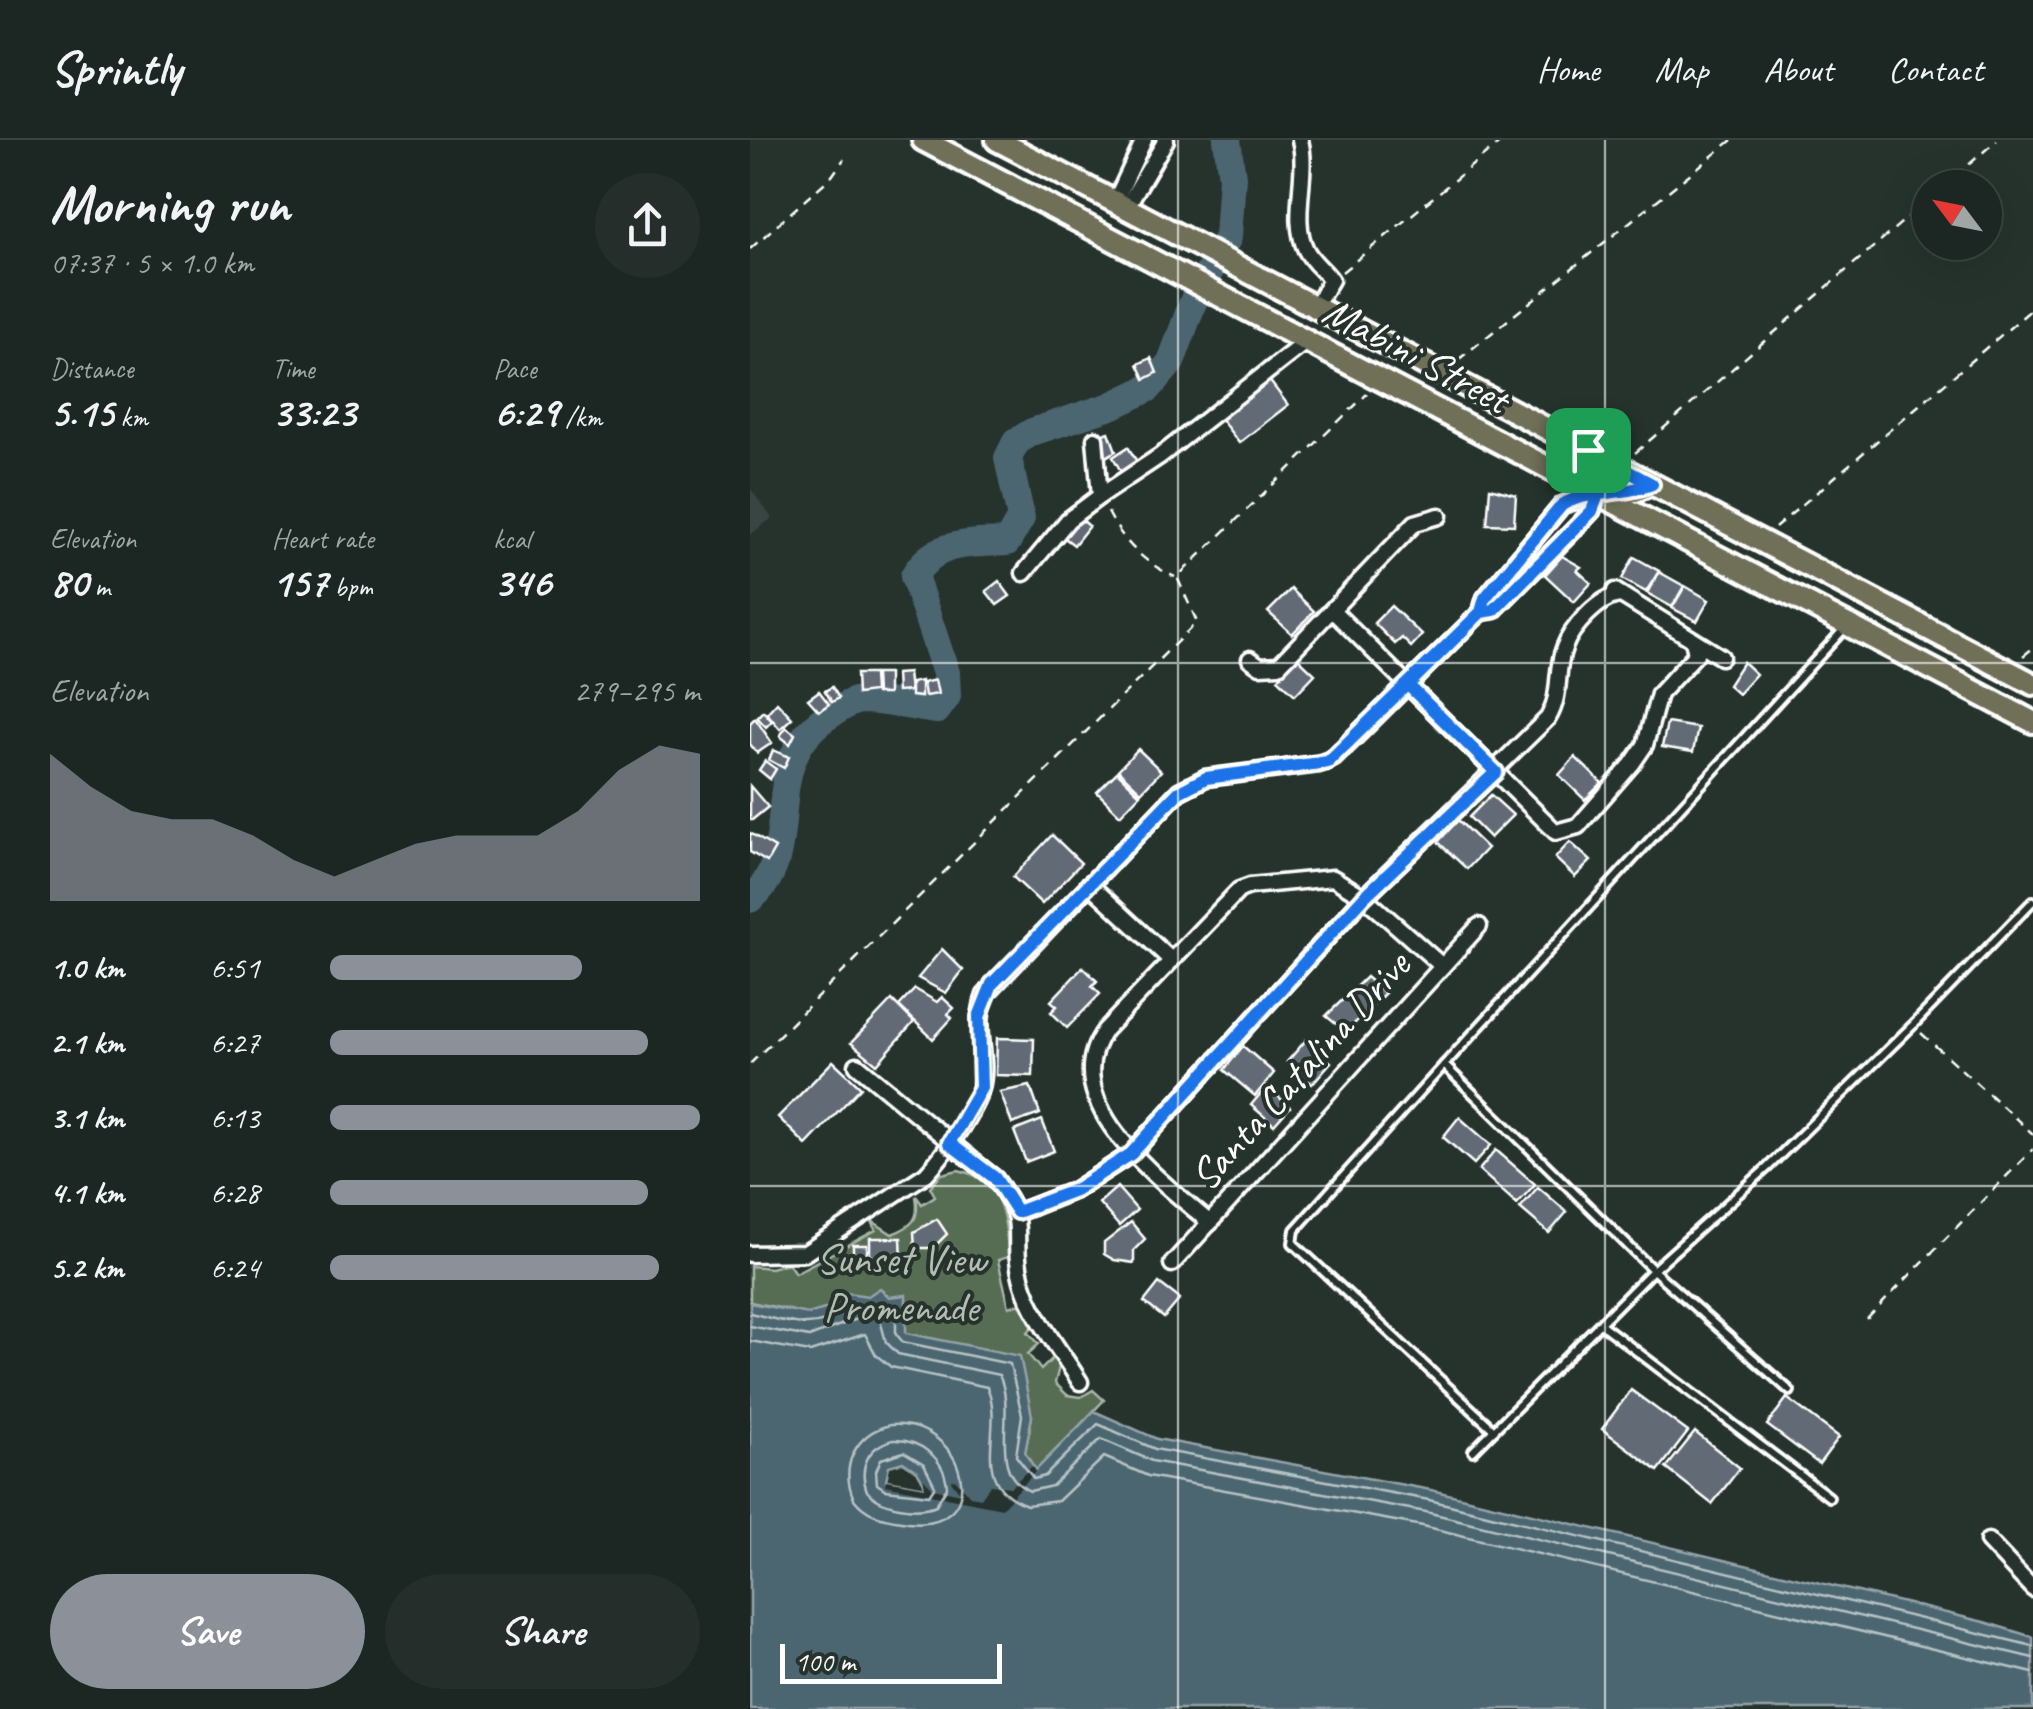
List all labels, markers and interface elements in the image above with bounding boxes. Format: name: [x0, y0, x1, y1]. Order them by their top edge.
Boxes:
text: Sprintly: [50, 39, 181, 99]
text: Home: [1537, 47, 1600, 92]
text: Map: [1655, 47, 1708, 92]
text: About: [1763, 47, 1833, 92]
text: Contact: [1888, 47, 1983, 92]
text: Morning run: [50, 169, 290, 239]
north arrow: [1912, 170, 2002, 260]
map controls: [1912, 170, 2002, 260]
button: share: [595, 173, 700, 278]
text: 07:37 · 5 × 1.0 km: [50, 242, 254, 283]
street label: Mabini Street: [1314, 284, 1521, 428]
text: Distance: [50, 351, 134, 386]
text: Time: [272, 351, 315, 386]
text: Pace: [493, 351, 536, 386]
text: 5.15: [50, 386, 114, 439]
text: 33:23: [272, 386, 356, 439]
text: 6:29: [493, 386, 559, 439]
text: km: [114, 399, 148, 434]
text: /km: [559, 399, 602, 434]
pin: [1546, 408, 1631, 493]
icon: arrive: [1561, 423, 1616, 478]
text: Elevation: [50, 521, 136, 556]
text: Heart rate: [272, 521, 374, 556]
text: kcal: [493, 521, 530, 556]
text: 80: [50, 556, 88, 609]
text: 157: [272, 556, 328, 609]
text: 346: [493, 556, 551, 609]
text: m: [88, 569, 110, 604]
text: bpm: [328, 569, 373, 604]
text: Elevation: [50, 670, 148, 711]
text: 279–295 m: [574, 670, 700, 711]
street label: Santa Catalina Drive: [1178, 938, 1423, 1202]
text: 1.0 km: [50, 947, 124, 988]
text: 6:51: [210, 947, 260, 988]
text: 2.1 km: [50, 1022, 124, 1063]
text: 6:27: [210, 1022, 260, 1063]
text: 3.1 km: [50, 1097, 124, 1138]
text: 6:13: [210, 1097, 260, 1138]
text: 4.1 km: [50, 1172, 124, 1213]
text: 6:28: [210, 1172, 260, 1213]
park label: Sunset View Promenade: [816, 1233, 989, 1334]
text: 5.2 km: [50, 1247, 124, 1288]
text: 6:24: [210, 1247, 260, 1288]
button: Save: [50, 1574, 365, 1689]
button: Share: [385, 1574, 700, 1689]
scale bar: [780, 1639, 1002, 1684]
text: 100 m: [795, 1644, 855, 1679]

